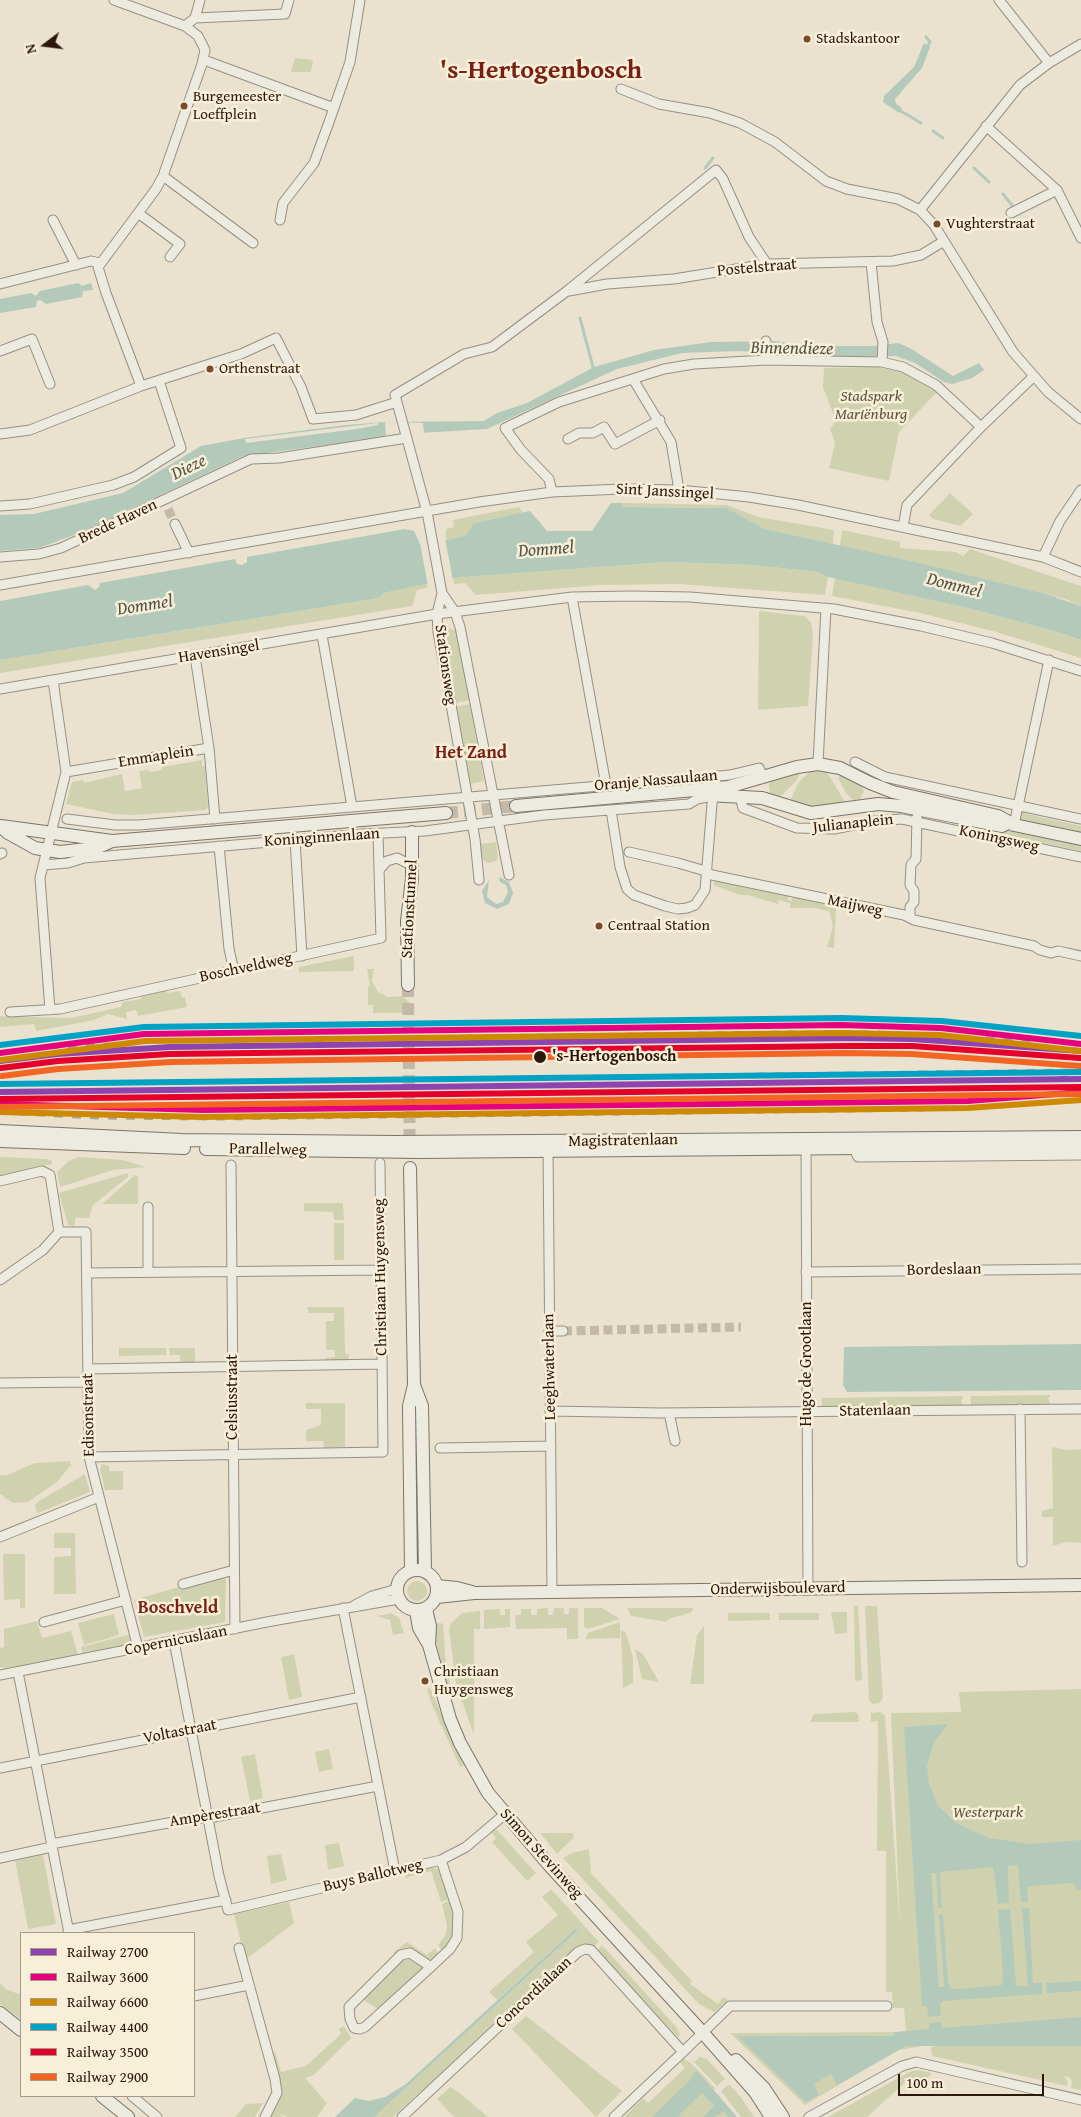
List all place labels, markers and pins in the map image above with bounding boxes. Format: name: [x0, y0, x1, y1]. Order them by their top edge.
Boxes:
place label: Stadskantoor: [816, 30, 900, 48]
marker: Stadskantoor: [802, 34, 812, 44]
place label: Burgemeester Loeffplein: [193, 88, 281, 123]
marker: Burgemeester Loeffplein: [179, 101, 189, 111]
place label: Vughterstraat: [946, 215, 1035, 233]
marker: Vughterstraat: [932, 219, 942, 229]
place label: Orthenstraat: [219, 360, 300, 378]
marker: Orthenstraat: [205, 364, 215, 374]
place label: Centraal Station: [608, 917, 710, 935]
marker: Centraal Station: [594, 921, 604, 931]
place label: 's-Hertogenbosch: [552, 1047, 676, 1067]
marker: 's-Hertogenbosch: [532, 1049, 548, 1065]
place label: Christiaan Huygensweg: [434, 1663, 513, 1698]
marker: Christiaan Huygensweg: [420, 1676, 430, 1686]

